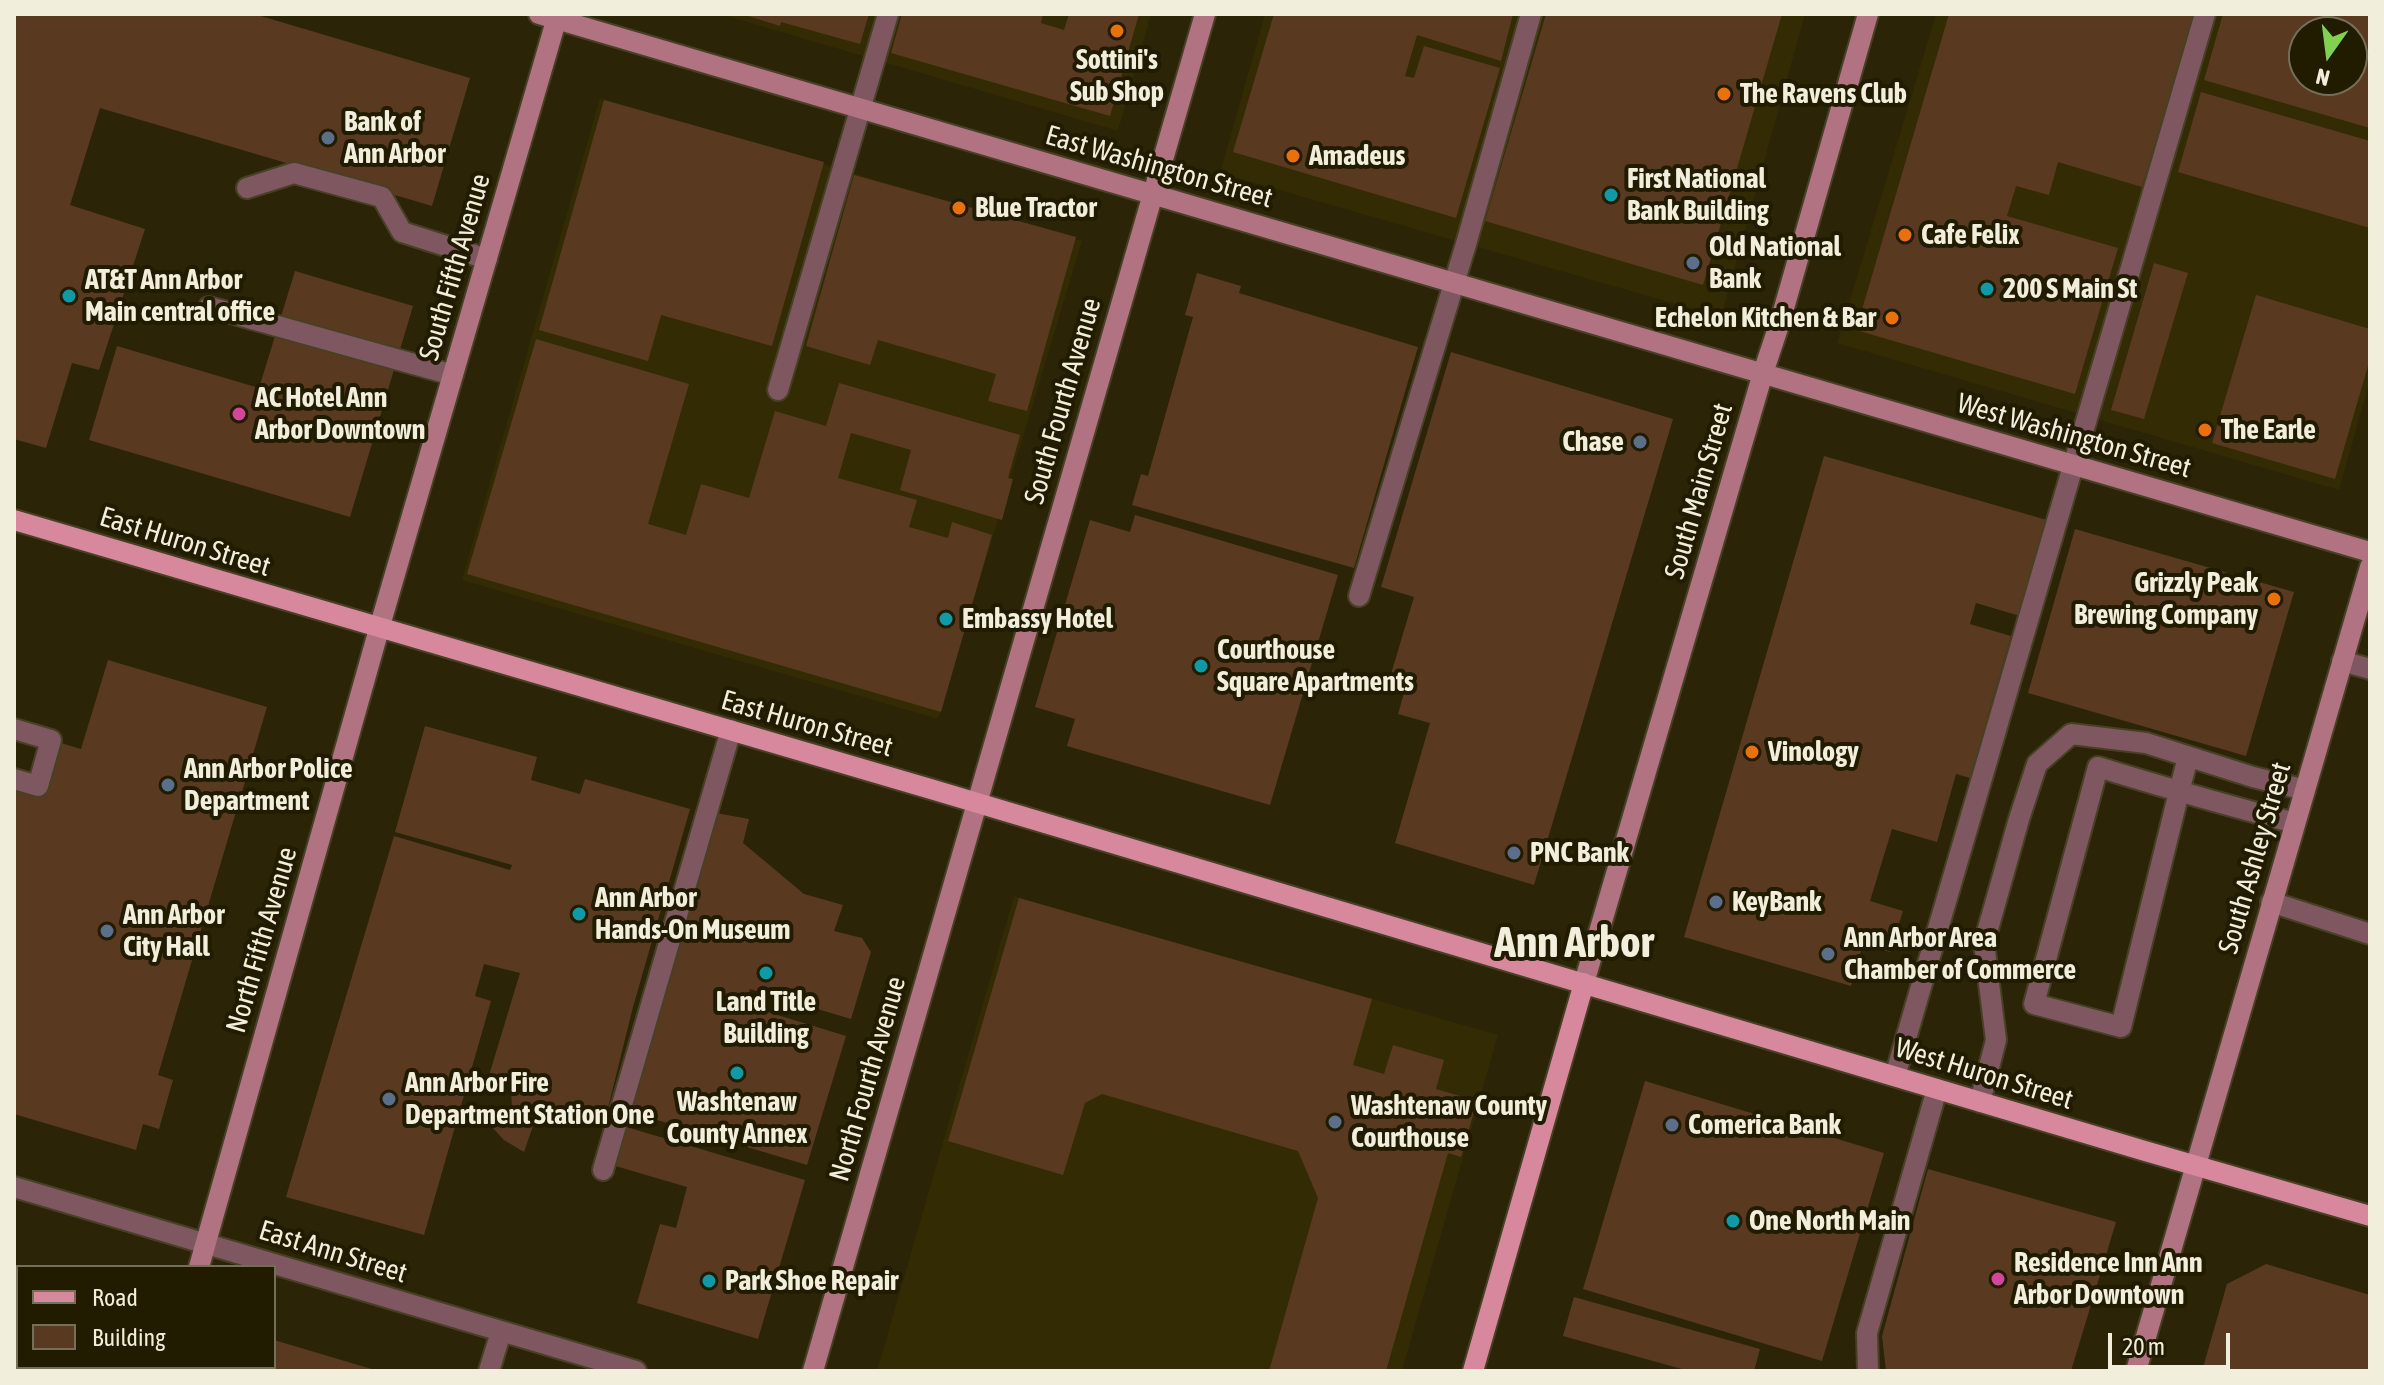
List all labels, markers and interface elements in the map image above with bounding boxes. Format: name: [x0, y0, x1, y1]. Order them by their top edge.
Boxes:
north arrow: [2288, 16, 2368, 96]
marker: Sottini's Sub Shop: [1108, 22, 1126, 40]
place label: Sottini's Sub Shop: [1070, 43, 1164, 109]
text: N: [2313, 63, 2332, 92]
place label: The Ravens Club: [1740, 77, 1907, 111]
marker: The Ravens Club: [1715, 85, 1733, 103]
place label: Bank of Ann Arbor: [344, 105, 445, 171]
street label: East Washington Street: [1042, 119, 1276, 215]
marker: Bank of Ann Arbor: [319, 129, 337, 147]
place label: Amadeus: [1309, 139, 1405, 173]
marker: Amadeus: [1284, 147, 1302, 165]
place label: First National Bank Building: [1627, 162, 1769, 228]
street label: South Fifth Avenue: [412, 170, 498, 364]
marker: First National Bank Building: [1602, 186, 1620, 204]
place label: Blue Tractor: [975, 191, 1097, 225]
marker: Blue Tractor: [950, 199, 968, 217]
place label: Cafe Felix: [1921, 218, 2020, 252]
marker: Cafe Felix: [1896, 226, 1914, 244]
place label: Old National Bank: [1709, 230, 1841, 296]
marker: Old National Bank: [1684, 254, 1702, 272]
place label: AT&T Ann Arbor Main central office: [85, 263, 275, 329]
place label: 200 S Main St: [2003, 272, 2137, 306]
marker: 200 S Main St: [1978, 280, 1996, 298]
marker: AT&T Ann Arbor Main central office: [60, 287, 78, 305]
street label: South Fourth Avenue: [1018, 294, 1108, 508]
place label: Echelon Kitchen & Bar: [1655, 301, 1876, 335]
marker: Echelon Kitchen & Bar: [1883, 309, 1901, 327]
place label: AC Hotel Ann Arbor Downtown: [255, 381, 425, 447]
street label: West Washington Street: [1953, 387, 2195, 485]
street label: South Main Street: [1658, 399, 1740, 583]
marker: AC Hotel Ann Arbor Downtown: [230, 405, 248, 423]
place label: The Earle: [2221, 413, 2316, 447]
marker: The Earle: [2196, 421, 2214, 439]
place label: Chase: [1562, 425, 1624, 459]
marker: Chase: [1631, 433, 1649, 451]
street label: East Huron Street: [96, 500, 274, 584]
place label: Grizzly Peak Brewing Company: [2074, 566, 2258, 632]
marker: Grizzly Peak Brewing Company: [2265, 590, 2283, 608]
place label: Embassy Hotel: [962, 602, 1113, 636]
marker: Embassy Hotel: [937, 610, 955, 628]
place label: Courthouse Square Apartments: [1217, 633, 1414, 699]
marker: Courthouse Square Apartments: [1192, 657, 1210, 675]
street label: East Huron Street: [717, 683, 897, 765]
place label: Vinology: [1768, 735, 1859, 769]
marker: Vinology: [1743, 743, 1761, 761]
place label: Ann Arbor Police Department: [184, 752, 353, 818]
street label: South Ashley Street: [2212, 758, 2298, 958]
marker: Ann Arbor Police Department: [159, 776, 177, 794]
place label: PNC Bank: [1530, 836, 1629, 870]
street label: North Fifth Avenue: [219, 843, 305, 1037]
marker: PNC Bank: [1505, 844, 1523, 862]
place label: Ann Arbor Hands-On Museum: [595, 881, 790, 947]
place label: KeyBank: [1732, 885, 1821, 919]
marker: KeyBank: [1707, 893, 1725, 911]
place label: Ann Arbor City Hall: [123, 898, 224, 964]
marker: Ann Arbor Hands-On Museum: [570, 905, 588, 923]
district label: Ann Arbor: [1494, 917, 1654, 969]
place label: Ann Arbor Area Chamber of Commerce: [1844, 921, 2076, 987]
marker: Ann Arbor City Hall: [98, 922, 116, 940]
marker: Ann Arbor Area Chamber of Commerce: [1819, 945, 1837, 963]
marker: Land Title Building: [757, 964, 775, 982]
street label: North Fourth Avenue: [823, 973, 913, 1185]
place label: Land Title Building: [716, 985, 816, 1051]
street label: West Huron Street: [1891, 1031, 2077, 1117]
marker: Washtenaw County Annex: [728, 1064, 746, 1082]
place label: Ann Arbor Fire Department Station One: [405, 1066, 655, 1132]
place label: Washtenaw County Annex: [667, 1085, 807, 1151]
place label: Washtenaw County Courthouse: [1351, 1089, 1547, 1155]
marker: Ann Arbor Fire Department Station One: [380, 1090, 398, 1108]
place label: Comerica Bank: [1688, 1108, 1841, 1142]
marker: Washtenaw County Courthouse: [1326, 1113, 1344, 1131]
marker: Comerica Bank: [1663, 1116, 1681, 1134]
place label: One North Main: [1749, 1204, 1910, 1238]
marker: One North Main: [1724, 1212, 1742, 1230]
street label: East Ann Street: [255, 1214, 411, 1290]
place label: Residence Inn Ann Arbor Downtown: [2014, 1246, 2203, 1312]
place label: Park Shoe Repair: [725, 1264, 898, 1298]
legend: [16, 1265, 276, 1369]
marker: Residence Inn Ann Arbor Downtown: [1989, 1270, 2007, 1288]
marker: Park Shoe Repair: [700, 1272, 718, 1290]
text: Road: [92, 1284, 138, 1311]
scale bar: [2112, 1317, 2234, 1367]
text: Building: [92, 1324, 165, 1351]
text: 20 m: [2122, 1333, 2165, 1360]

